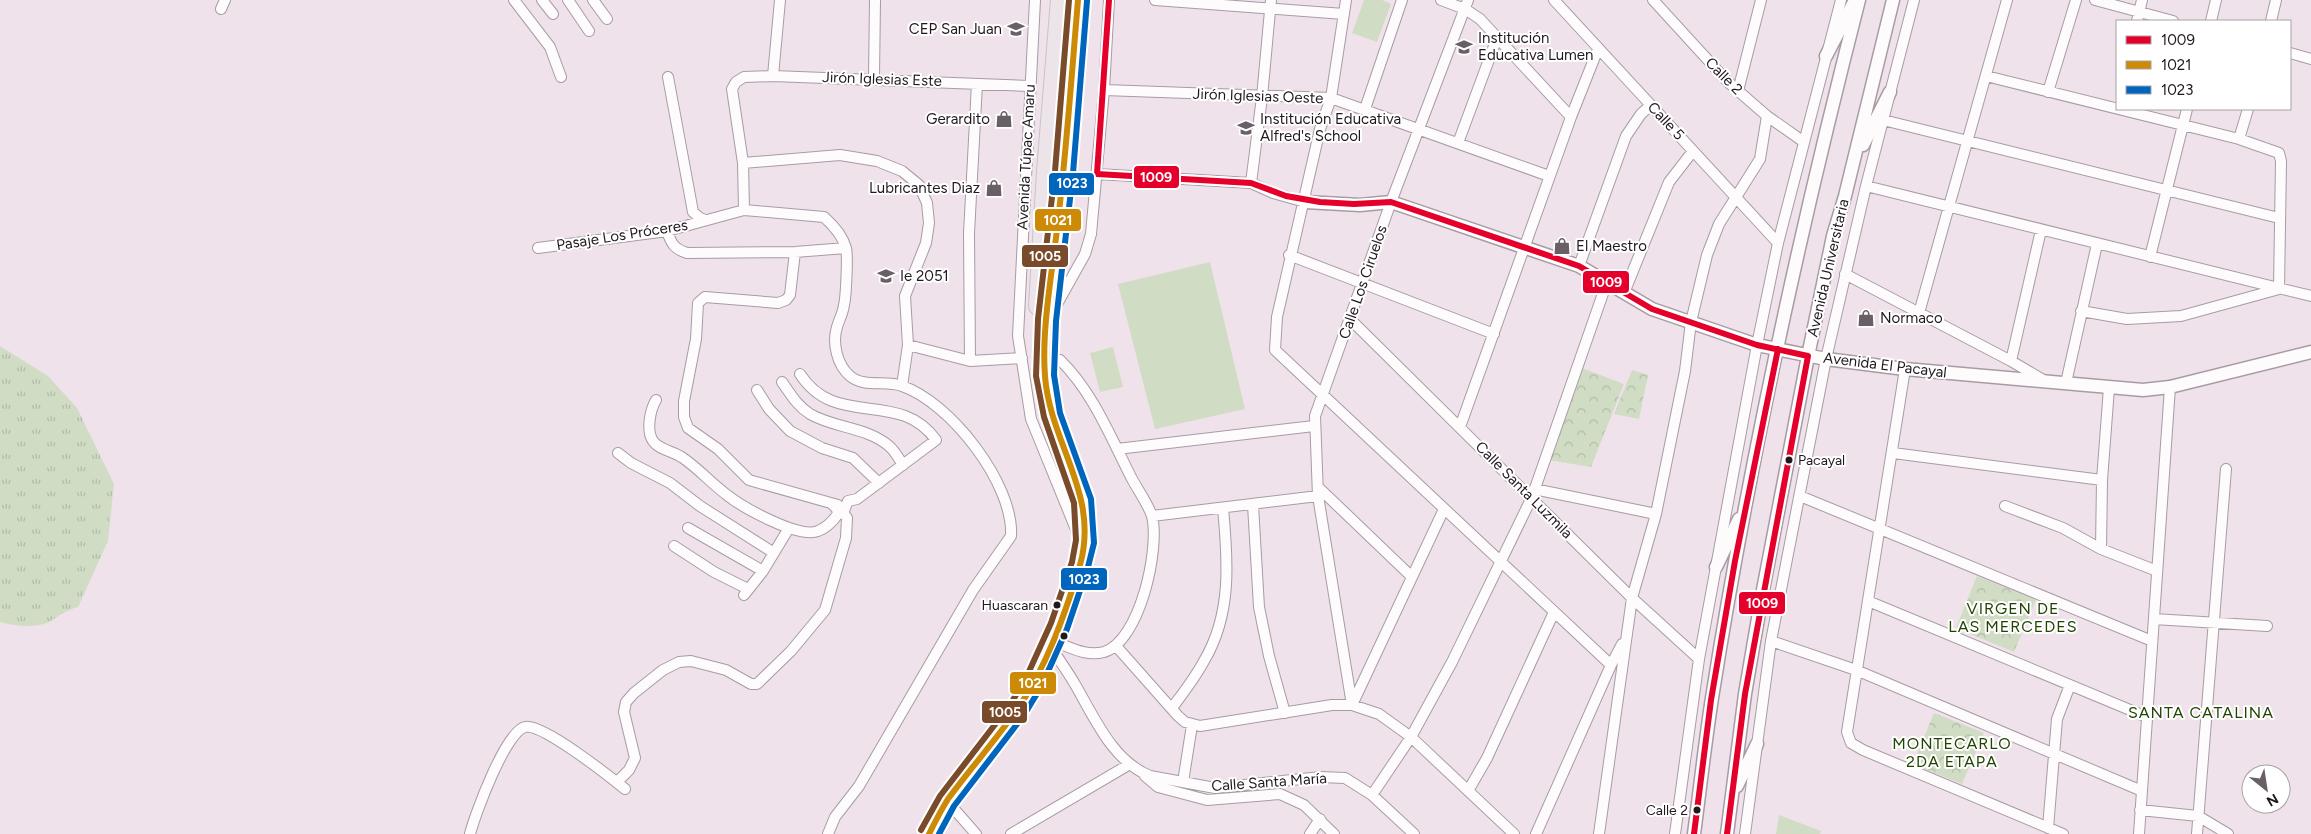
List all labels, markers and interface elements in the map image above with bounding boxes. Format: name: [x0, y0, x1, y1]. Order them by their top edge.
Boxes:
school or university icon: CEP San Juan: [1006, 19, 1026, 39]
place label: CEP San Juan: [909, 20, 1002, 38]
legend: [2116, 20, 2291, 110]
place label: Institución Educativa Lumen: [1478, 29, 1593, 64]
text: 1009: [2161, 31, 2195, 49]
school or university icon: Institución Educativa Lumen: [1454, 37, 1474, 57]
street label: Calle 2: [1702, 54, 1746, 98]
text: 1021: [2161, 56, 2191, 74]
street label: Jirón Iglesias Este: [822, 68, 942, 90]
text: 1023: [2161, 81, 2193, 99]
street label: Avenida Túpac Amaru: [1013, 84, 1039, 230]
street label: Jirón Iglesias Oeste: [1192, 85, 1324, 107]
street label: Calle 5: [1644, 98, 1688, 144]
shop icon: Gerardito: [994, 109, 1014, 129]
place label: Gerardito: [926, 110, 990, 128]
place label: Institución Educativa Alfred's School: [1260, 110, 1401, 145]
school or university icon: Institución Educativa Alfred's School: [1236, 118, 1256, 138]
line badge: 1009: [1133, 165, 1180, 189]
text: 1009: [1140, 169, 1172, 186]
line badge: 1023: [1048, 172, 1095, 196]
text: 1023: [1057, 175, 1088, 192]
shop icon: Lubricantes Diaz: [984, 178, 1004, 198]
place label: Lubricantes Diaz: [869, 179, 980, 197]
street label: Avenida Universitaria: [1803, 197, 1853, 339]
line badge: 1021: [1034, 208, 1082, 232]
text: 1021: [1044, 212, 1073, 229]
street label: Pasaje Los Próceres: [555, 216, 689, 254]
street label: Calle Los Ciruelos: [1335, 223, 1391, 341]
shop icon: El Maestro: [1552, 236, 1572, 256]
place label: El Maestro: [1576, 237, 1647, 255]
line badge: 1005: [1021, 244, 1069, 268]
text: 1005: [1029, 248, 1061, 265]
school or university icon: Ie 2051: [876, 266, 896, 286]
place label: Ie 2051: [900, 267, 949, 285]
line badge: 1009: [1582, 270, 1630, 294]
text: 1009: [1590, 274, 1622, 291]
shop icon: Normaco: [1856, 308, 1876, 328]
place label: Normaco: [1880, 309, 1943, 327]
street label: Avenida El Pacayal: [1822, 348, 1948, 382]
street label: Calle Santa Luzmila: [1472, 438, 1576, 542]
place label: Pacayal: [1798, 452, 1845, 469]
marker: Pacayal: [1784, 455, 1794, 465]
line badge: 1023: [1060, 567, 1108, 591]
text: 1023: [1069, 571, 1100, 588]
line badge: 1009: [1738, 591, 1786, 615]
text: 1009: [1746, 595, 1778, 612]
place label: Huascaran: [982, 597, 1048, 614]
district label: VIRGEN DE LAS MERCEDES: [1948, 599, 2078, 636]
marker: Huascaran: [1052, 600, 1062, 610]
unlabelled marker: [1059, 631, 1069, 641]
line badge: 1021: [1009, 671, 1057, 695]
text: 1021: [1019, 675, 1048, 692]
line badge: 1005: [981, 700, 1028, 724]
district label: SANTA CATALINA: [2128, 703, 2274, 722]
text: 1005: [989, 704, 1021, 721]
district label: MONTECARLO 2DA ETAPA: [1892, 734, 2012, 771]
north arrow: [2241, 764, 2291, 814]
street label: Calle Santa María: [1211, 769, 1327, 795]
text: N: [2263, 790, 2281, 810]
place label: Calle 2: [1646, 802, 1688, 819]
marker: Calle 2: [1692, 805, 1702, 815]

